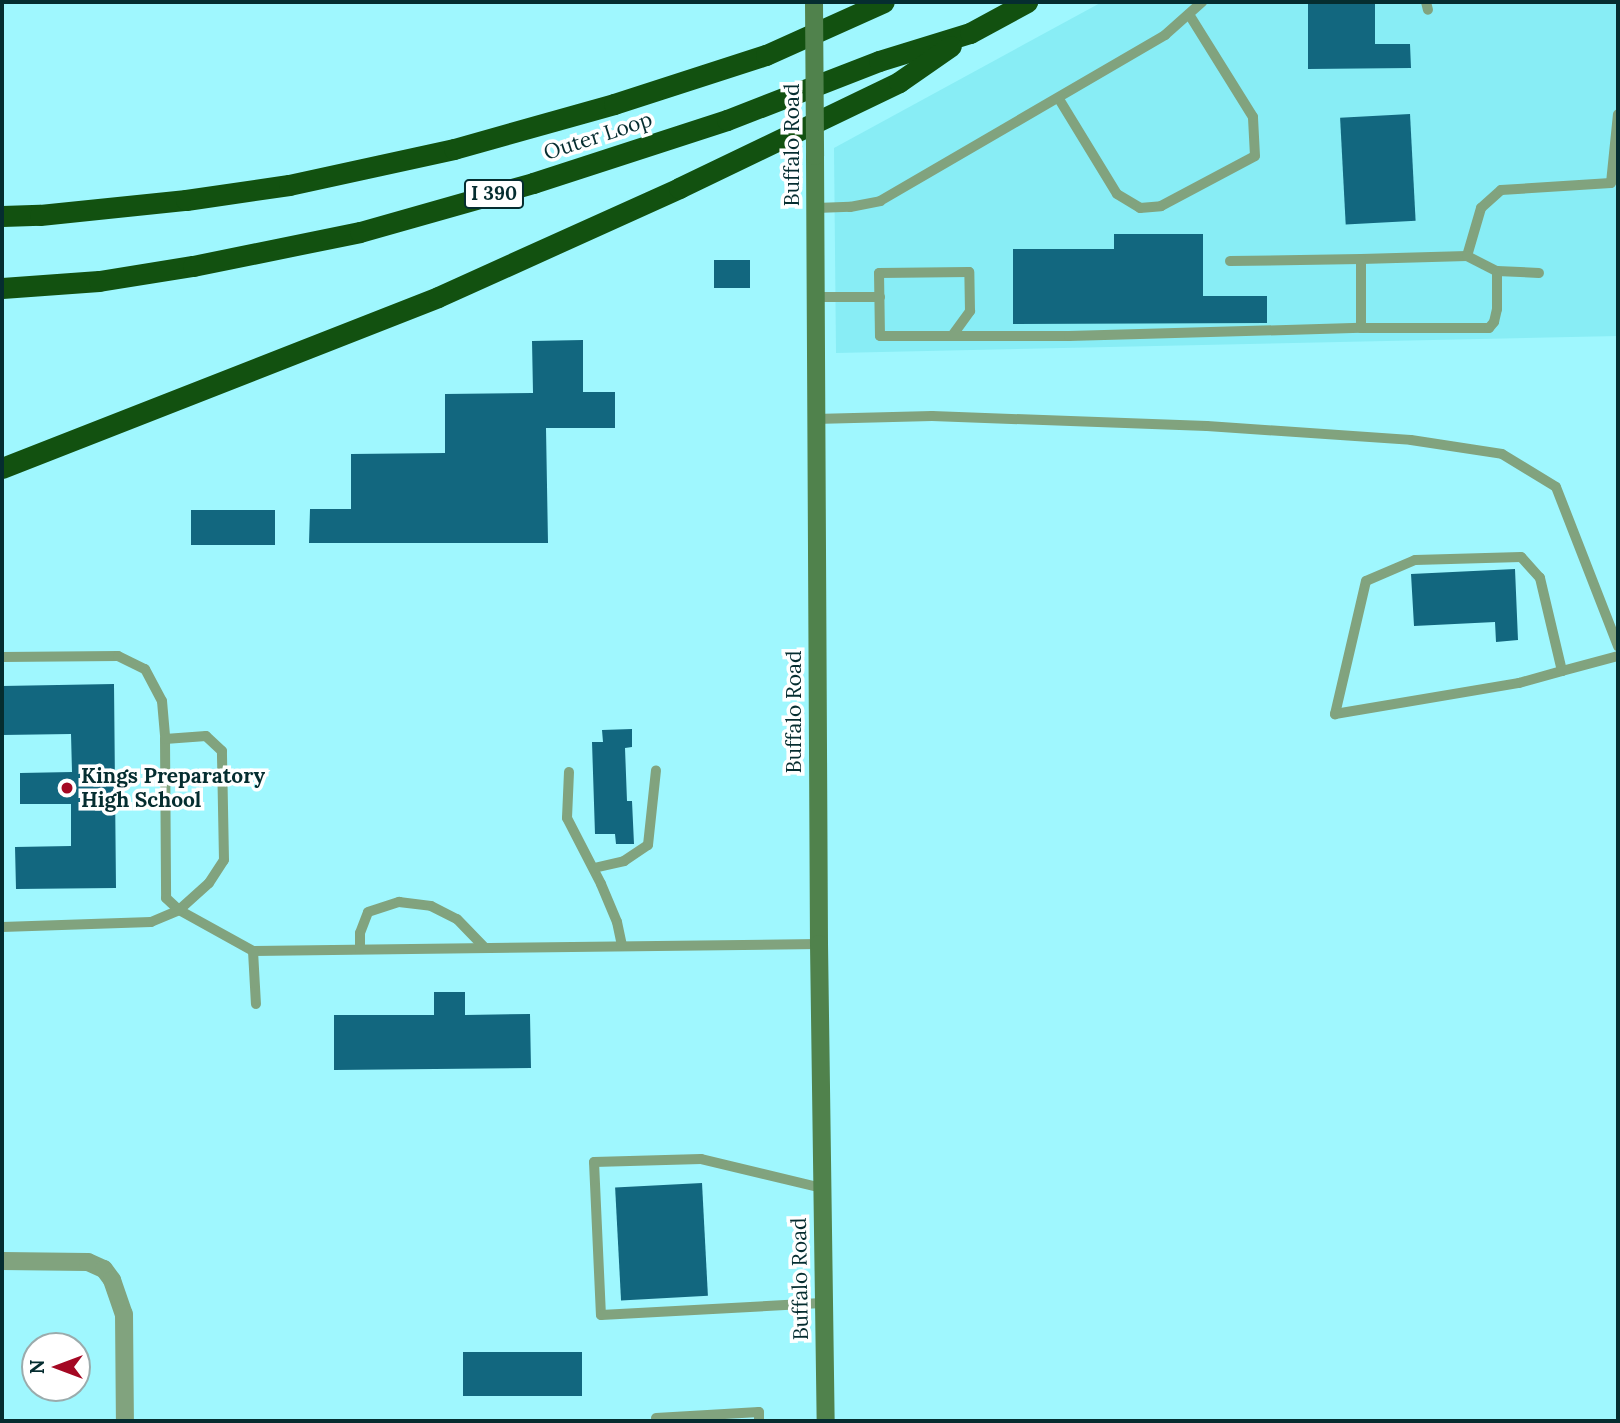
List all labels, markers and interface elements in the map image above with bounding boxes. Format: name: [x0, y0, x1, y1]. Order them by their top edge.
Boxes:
street label: Buffalo Road: [779, 84, 805, 206]
street label: Outer Loop: [541, 107, 655, 165]
road number: I 390: [462, 178, 526, 210]
street label: Buffalo Road: [781, 651, 807, 773]
place label: Kings Preparatory High School: [81, 763, 265, 813]
marker: Kings Preparatory High School: [59, 780, 75, 796]
street label: Buffalo Road: [786, 1217, 814, 1341]
north arrow: [21, 1332, 91, 1402]
text: N: [25, 1360, 49, 1374]

